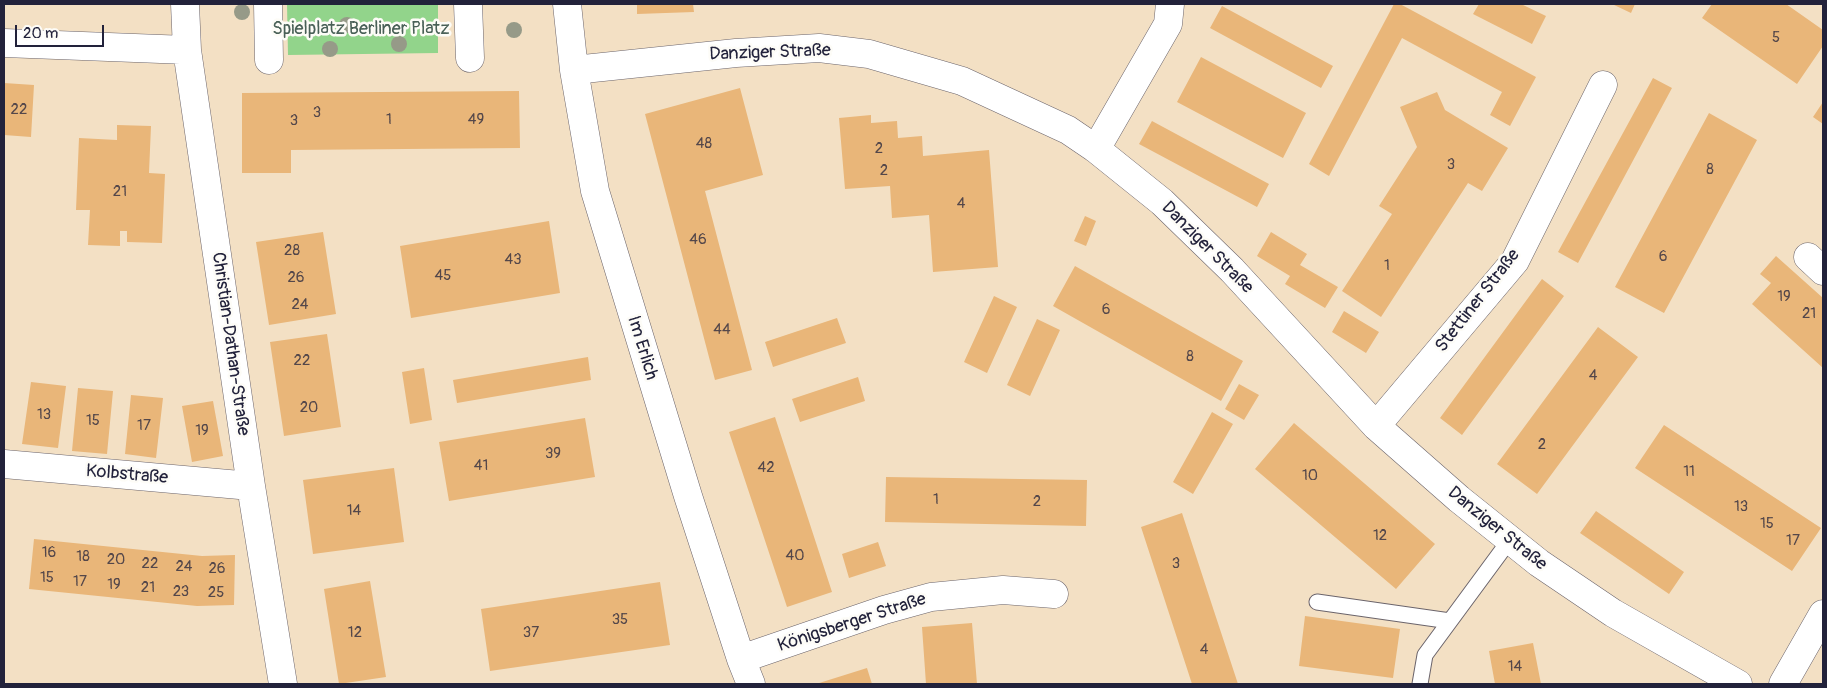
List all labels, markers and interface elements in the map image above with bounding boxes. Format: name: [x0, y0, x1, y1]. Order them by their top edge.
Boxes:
scale bar: [18, 15, 106, 47]
park label: Spielplatz Berliner Platz: [272, 18, 450, 40]
text: 20 m: [23, 24, 58, 43]
house number: 5: [1772, 29, 1780, 47]
street label: Danziger Straße: [709, 40, 831, 66]
house number: 22: [11, 101, 27, 119]
house number: 3: [313, 104, 321, 122]
house number: 1: [386, 111, 392, 129]
house number: 49: [468, 111, 484, 129]
house number: 3: [290, 112, 298, 130]
house number: 48: [696, 135, 712, 153]
house number: 2: [875, 140, 883, 158]
house number: 3: [1447, 156, 1455, 174]
house number: 8: [1706, 161, 1714, 179]
house number: 2: [880, 162, 888, 180]
house number: 21: [113, 183, 127, 201]
house number: 4: [957, 195, 965, 213]
street label: Danziger Straße: [1156, 197, 1258, 299]
house number: 46: [689, 231, 707, 249]
house number: 28: [284, 242, 300, 260]
street label: Stettiner Straße: [1431, 245, 1525, 357]
house number: 6: [1659, 248, 1667, 266]
street label: Christian-Dathan-Straße: [206, 251, 254, 437]
house number: 43: [504, 251, 522, 269]
house number: 1: [1384, 257, 1390, 275]
house number: 45: [435, 267, 451, 285]
house number: 26: [287, 269, 305, 287]
house number: 19: [1777, 288, 1791, 306]
house number: 24: [291, 296, 309, 314]
house number: 6: [1102, 301, 1110, 319]
house number: 21: [1802, 305, 1816, 323]
street label: Im Erlich: [622, 313, 662, 383]
house number: 44: [713, 321, 731, 339]
house number: 8: [1186, 348, 1194, 366]
house number: 22: [294, 352, 310, 370]
house number: 4: [1589, 367, 1597, 385]
house number: 20: [300, 399, 318, 417]
house number: 13: [37, 406, 51, 424]
house number: 15: [86, 412, 100, 430]
house number: 17: [137, 417, 151, 435]
house number: 19: [195, 422, 209, 440]
house number: 2: [1538, 436, 1546, 454]
house number: 39: [545, 445, 561, 463]
house number: 41: [474, 457, 488, 475]
house number: 42: [757, 459, 775, 477]
street label: Kolbstraße: [85, 461, 169, 489]
house number: 11: [1683, 463, 1695, 481]
house number: 10: [1302, 467, 1318, 485]
street label: Danziger Straße: [1443, 482, 1551, 576]
house number: 1: [933, 491, 939, 509]
house number: 2: [1033, 493, 1041, 511]
house number: 13: [1734, 498, 1748, 516]
house number: 14: [347, 502, 361, 520]
house number: 15: [1760, 515, 1774, 533]
house number: 12: [1373, 527, 1387, 545]
house number: 17: [1786, 532, 1800, 550]
house number: 16: [42, 544, 56, 562]
house number: 40: [786, 547, 804, 565]
house number: 18: [76, 548, 90, 566]
house number: 20: [107, 551, 125, 569]
house number: 22: [142, 555, 158, 573]
house number: 3: [1172, 555, 1180, 573]
house number: 24: [175, 558, 193, 576]
house number: 26: [208, 560, 226, 578]
house number: 15: [40, 569, 54, 587]
house number: 17: [73, 573, 87, 591]
house number: 19: [107, 576, 121, 594]
house number: 21: [141, 579, 155, 597]
house number: 23: [173, 583, 189, 601]
house number: 25: [208, 584, 224, 602]
street label: Königsberger Straße: [775, 589, 929, 657]
house number: 35: [612, 611, 628, 629]
house number: 12: [348, 624, 362, 642]
house number: 37: [523, 624, 539, 642]
house number: 4: [1200, 641, 1208, 659]
house number: 14: [1508, 658, 1522, 676]

